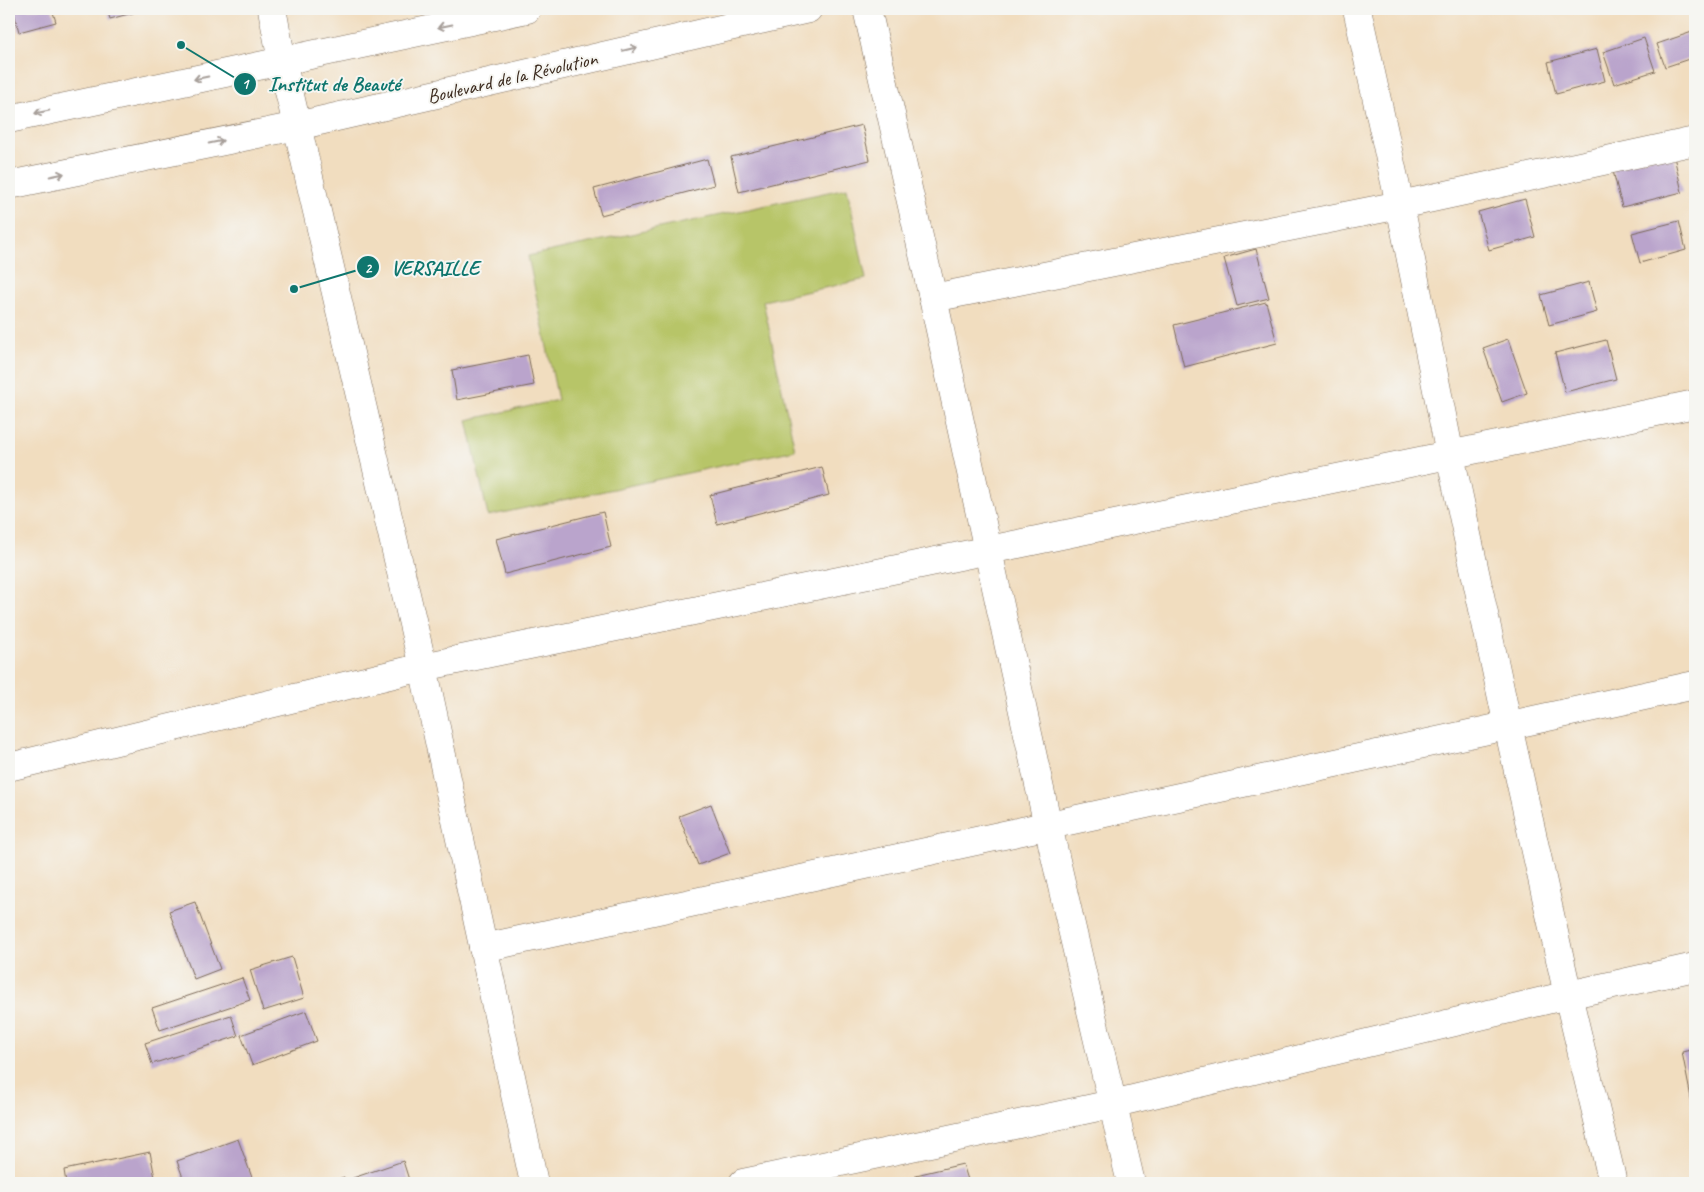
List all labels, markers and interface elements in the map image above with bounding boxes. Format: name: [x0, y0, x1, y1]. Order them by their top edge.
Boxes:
one-way arrow: [438, 22, 454, 31]
one-way arrow: [622, 44, 638, 53]
street label: Boulevard de la Révolution: [425, 46, 601, 109]
callout: Institut de Beauté: [233, 66, 410, 102]
text: Institut de Beauté: [268, 71, 403, 97]
one-way arrow: [193, 74, 209, 83]
text: 1: [242, 75, 251, 94]
one-way arrow: [34, 108, 50, 117]
one-way arrow: [207, 137, 223, 146]
one-way arrow: [48, 170, 64, 179]
callout: VERSAILLE: [356, 249, 489, 285]
text: VERSAILLE: [391, 255, 482, 281]
text: 2: [365, 259, 373, 278]

